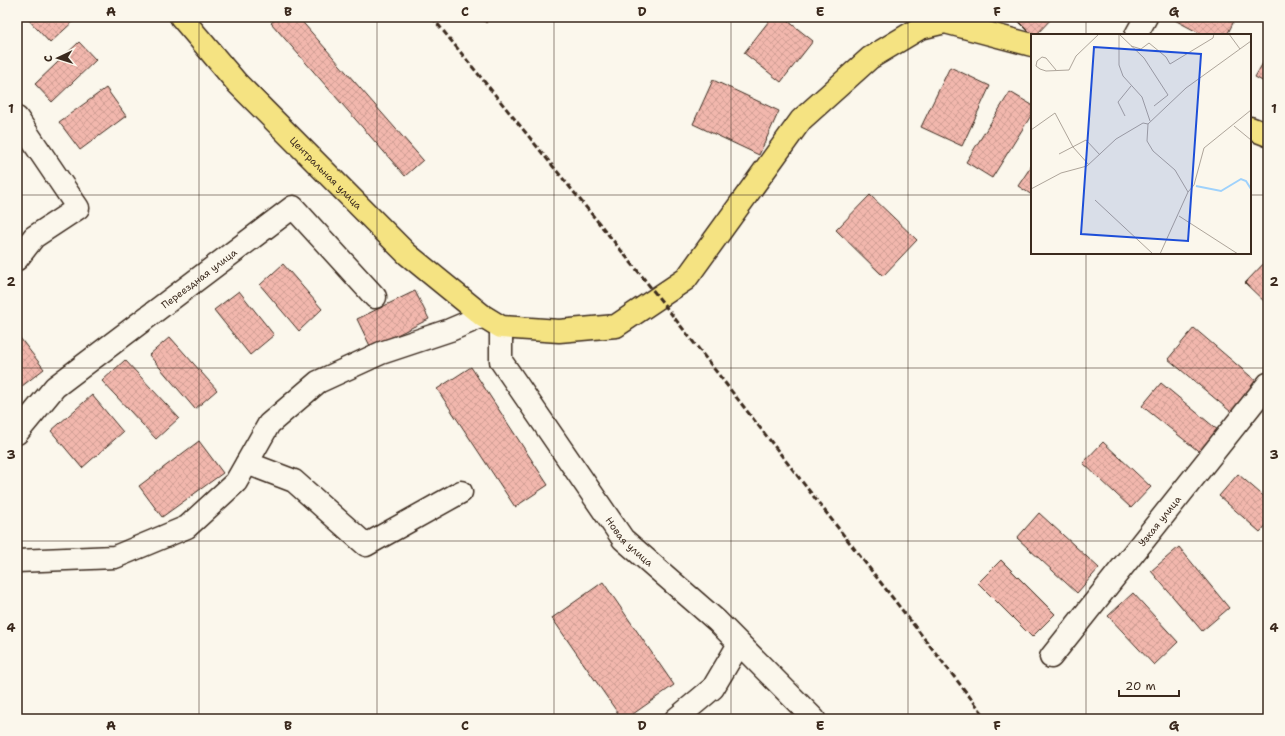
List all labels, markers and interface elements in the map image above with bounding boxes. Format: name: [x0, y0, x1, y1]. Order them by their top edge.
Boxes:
text: A: [106, 3, 116, 20]
text: B: [284, 3, 292, 20]
text: C: [461, 3, 469, 20]
text: D: [637, 3, 647, 20]
text: E: [816, 3, 825, 20]
text: F: [993, 3, 1001, 20]
text: G: [1169, 3, 1180, 20]
inset map: [1031, 34, 1251, 254]
north arrow: [38, 38, 78, 78]
text: С: [41, 55, 56, 63]
text: 1: [8, 100, 14, 117]
text: 1: [1271, 100, 1277, 117]
street label: Центральная улица: [287, 134, 365, 213]
street label: Переездная улица: [159, 245, 240, 311]
text: 2: [6, 273, 16, 290]
text: 2: [1269, 273, 1279, 290]
text: 3: [6, 446, 16, 463]
text: 3: [1269, 446, 1279, 463]
street label: Узкая улица: [1135, 492, 1184, 549]
street label: Новая улица: [603, 514, 656, 570]
text: 4: [6, 619, 16, 636]
text: 4: [1269, 619, 1279, 636]
scale bar: [1119, 672, 1179, 698]
text: 20 m: [1125, 678, 1156, 694]
text: A: [106, 717, 116, 734]
text: B: [284, 717, 292, 734]
text: C: [461, 717, 469, 734]
text: D: [637, 717, 647, 734]
text: E: [816, 717, 825, 734]
text: F: [993, 717, 1001, 734]
text: G: [1169, 717, 1180, 734]

